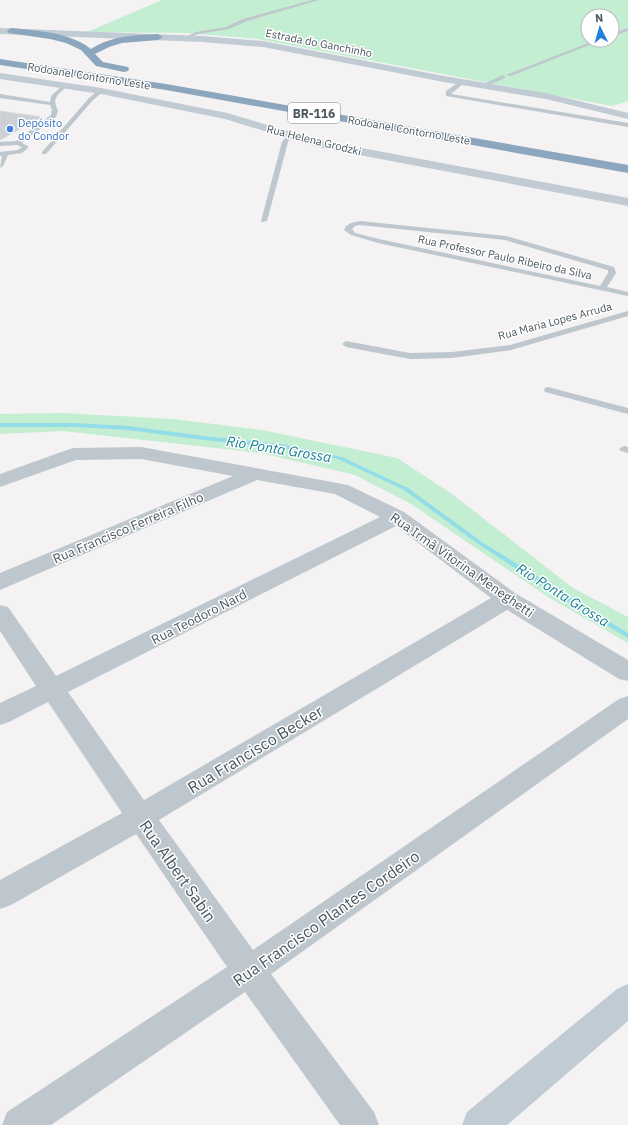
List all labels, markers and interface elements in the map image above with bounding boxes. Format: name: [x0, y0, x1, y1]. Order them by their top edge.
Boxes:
north arrow: [580, 8, 620, 48]
text: N: [595, 11, 604, 25]
street label: Estrada do Ganchinho: [264, 26, 374, 60]
street label: Rodoanel Contorno Leste: [27, 59, 151, 93]
road number: BR-116: [288, 103, 340, 123]
street label: Rodoanel Contorno Leste: [347, 112, 471, 148]
place label: Depósito do Condor: [18, 116, 69, 143]
street label: Rua Helena Grodzki: [265, 121, 363, 159]
marker: Depósito do Condor: [5, 124, 15, 134]
street label: Rua Professor Paulo Ribeiro da Silva: [417, 232, 593, 282]
street label: Rua Maria Lopes Arruda: [496, 299, 614, 343]
water label: Rio Ponta Grossa: [225, 432, 333, 466]
street label: Rua Francisco Ferreira Filho: [50, 489, 206, 567]
street label: Rua Irmã Vitorina Meneghetti: [387, 509, 537, 621]
water label: Rio Ponta Grossa: [513, 559, 613, 631]
street label: Rua Teodoro Nard: [148, 586, 250, 648]
street label: Rua Francisco Becker: [184, 701, 326, 797]
street label: Rua Albert Sabin: [135, 816, 221, 926]
street label: Rua Francisco Plantes Cordeiro: [229, 846, 423, 990]

